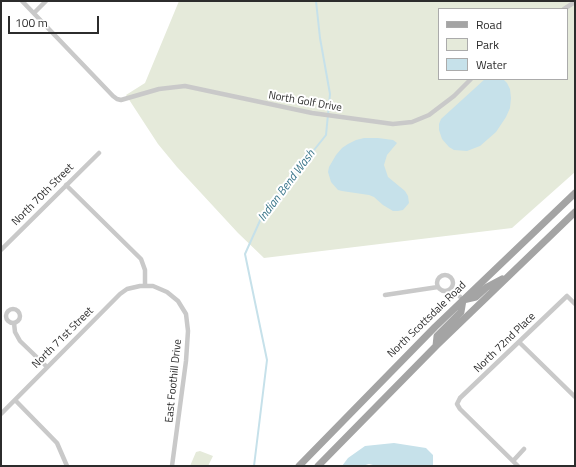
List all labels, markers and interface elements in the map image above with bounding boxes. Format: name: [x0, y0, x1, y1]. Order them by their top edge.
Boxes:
scale bar: [10, 8, 101, 34]
legend: [438, 8, 568, 80]
text: 100 m: [15, 13, 48, 32]
text: Road: [476, 15, 502, 34]
text: Park: [476, 35, 499, 54]
text: Water: [476, 55, 507, 74]
street label: North Golf Drive: [267, 89, 343, 115]
water label: Indian Bend Wash: [255, 147, 319, 225]
street label: North 70th Street: [9, 161, 77, 229]
street label: North Scottsdale Road: [385, 279, 469, 361]
street label: North 71st Street: [30, 305, 96, 371]
street label: North 72nd Place: [471, 310, 539, 376]
street label: East Foothill Drive: [163, 339, 185, 423]

